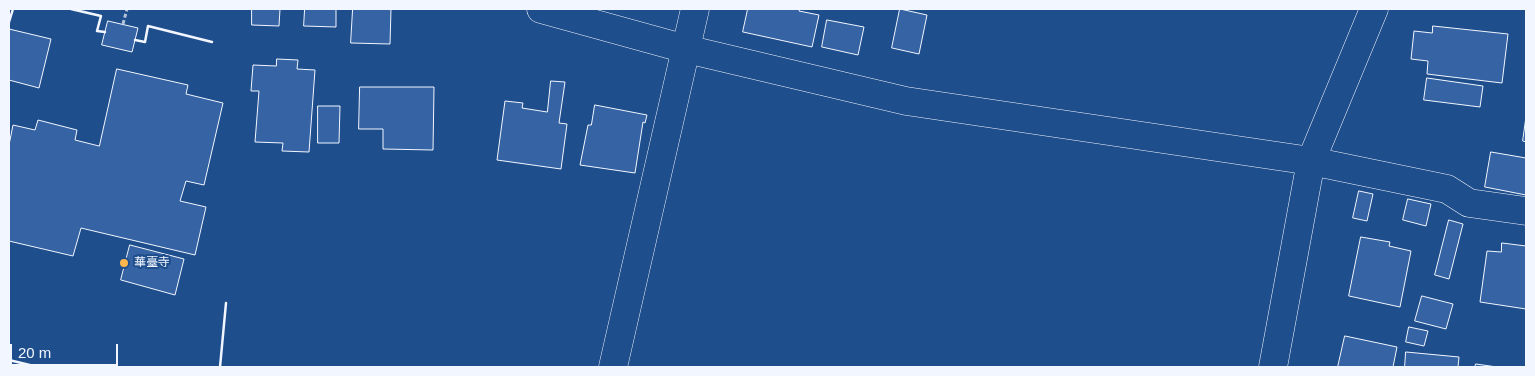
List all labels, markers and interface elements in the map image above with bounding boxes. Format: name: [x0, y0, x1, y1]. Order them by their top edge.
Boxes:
place label: 華臺寺: [134, 256, 170, 270]
marker: 華臺寺: [118, 257, 130, 269]
scale bar: [12, 334, 120, 366]
text: 20 m: [18, 344, 51, 361]

